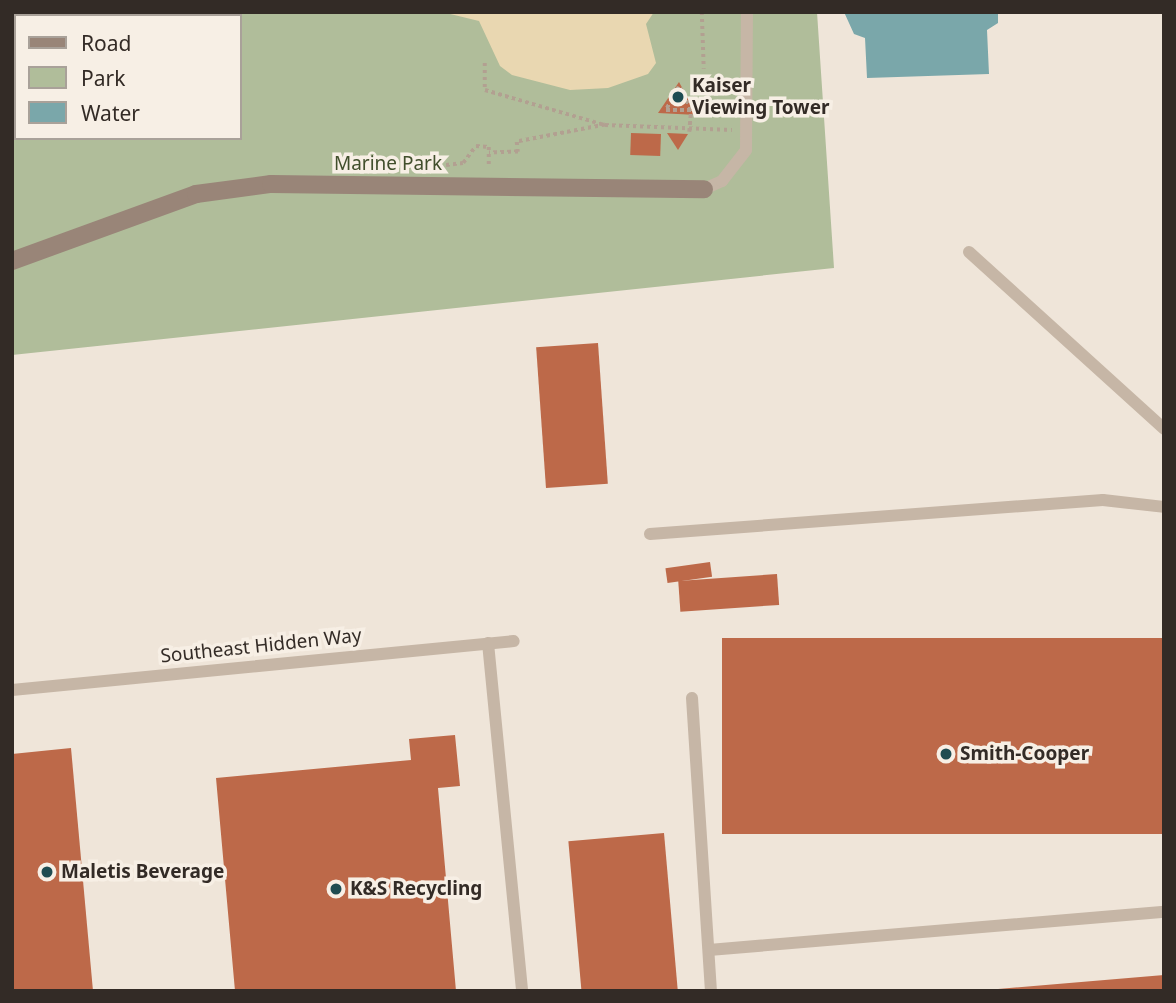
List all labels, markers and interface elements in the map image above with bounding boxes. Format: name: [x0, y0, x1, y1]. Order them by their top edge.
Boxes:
legend: [14, 14, 242, 140]
text: Road: [81, 29, 131, 57]
text: Park: [81, 64, 125, 92]
place label: Kaiser Viewing Tower: [692, 75, 829, 119]
marker: Kaiser Viewing Tower: [670, 89, 686, 105]
text: Water: [81, 99, 140, 127]
park label: Marine Park: [334, 153, 442, 175]
street label: Southeast Hidden Way: [159, 624, 363, 668]
place label: Smith-Cooper: [960, 743, 1089, 765]
marker: Smith-Cooper: [938, 746, 954, 762]
place label: Maletis Beverage: [61, 861, 224, 883]
marker: Maletis Beverage: [39, 864, 55, 880]
place label: K&S Recycling: [350, 878, 482, 900]
marker: K&S Recycling: [328, 881, 344, 897]

